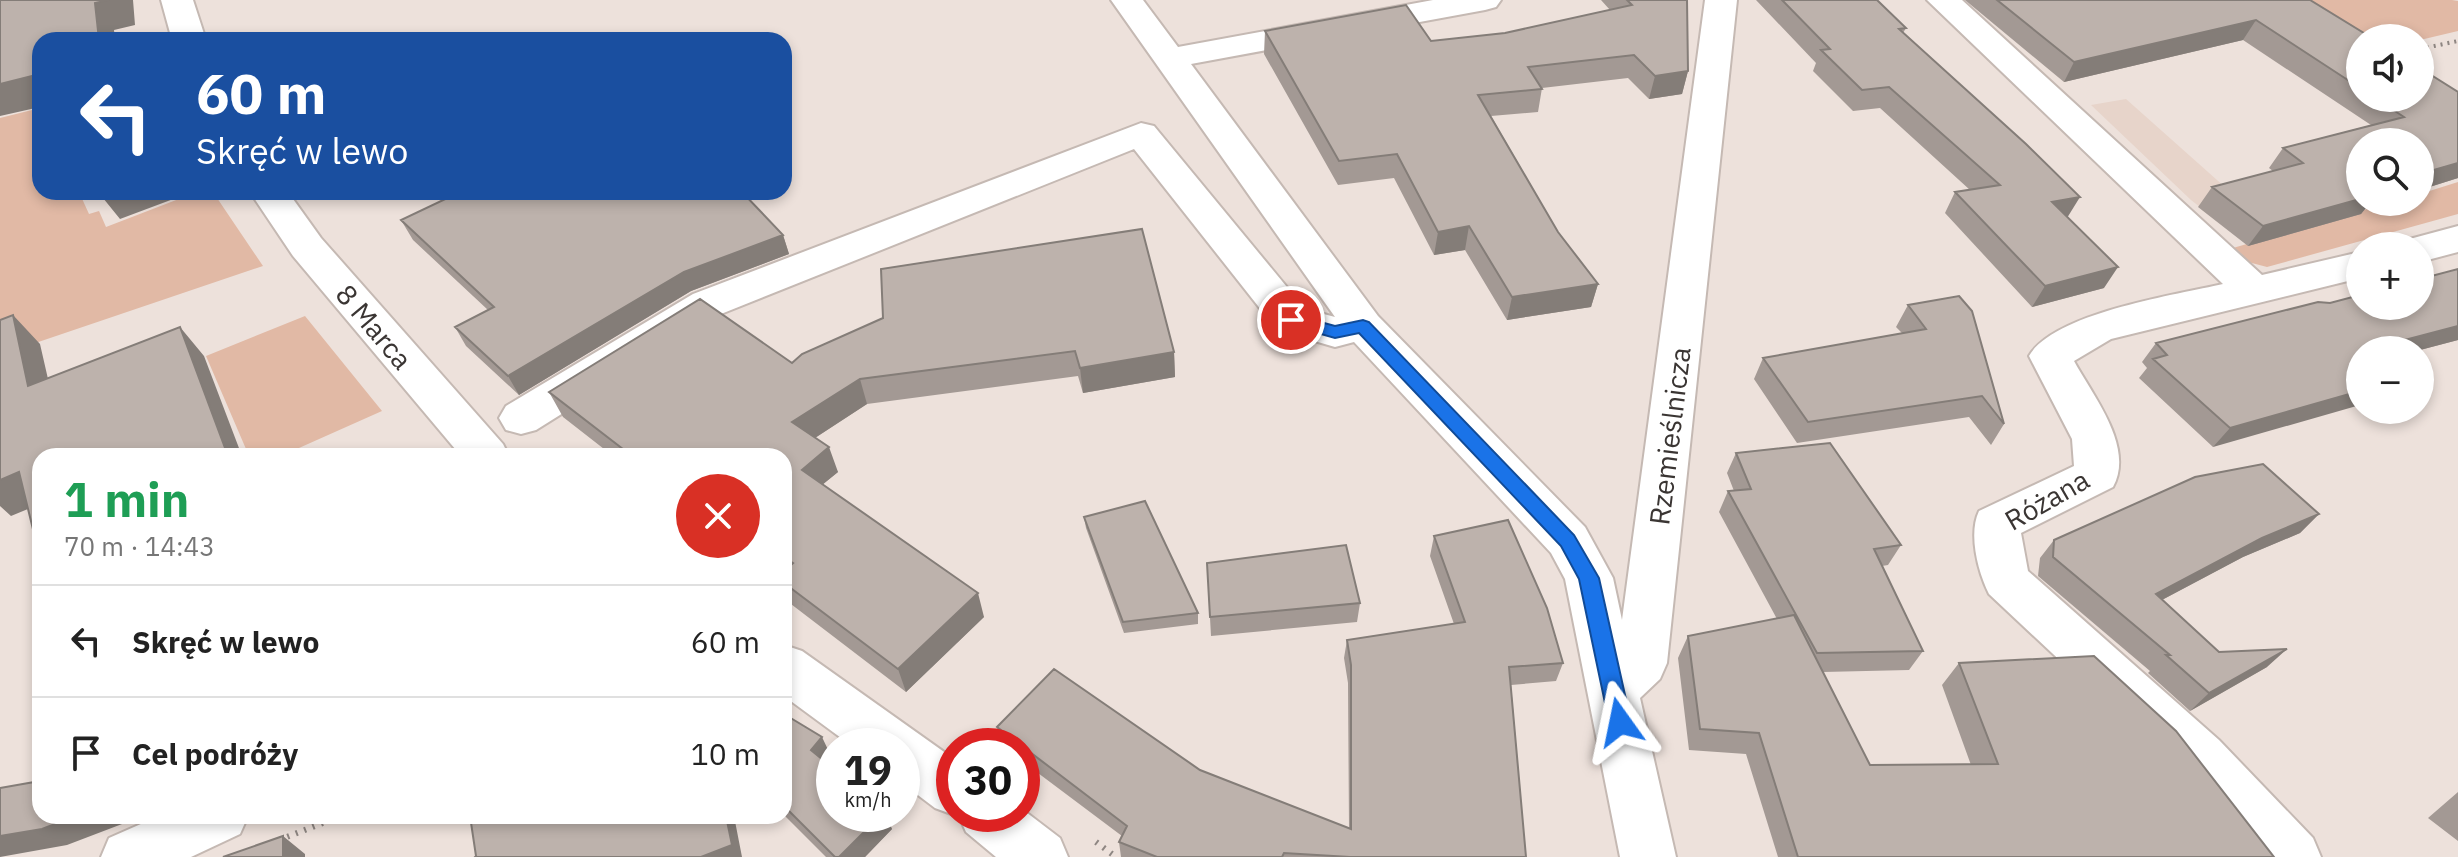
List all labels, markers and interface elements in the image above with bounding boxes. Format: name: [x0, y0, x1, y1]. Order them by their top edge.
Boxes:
map controls: [2346, 24, 2434, 424]
button: sound: [2346, 24, 2434, 112]
text: 60 m: [196, 57, 326, 129]
icon: left: [64, 64, 168, 168]
text: Skręć w lewo: [196, 127, 408, 174]
button: search: [2346, 128, 2434, 216]
button: +: [2346, 232, 2434, 320]
street label: 8 Marca: [328, 276, 421, 377]
pin: [1257, 286, 1325, 354]
icon: arrive: [1269, 298, 1313, 342]
button: −: [2346, 336, 2434, 424]
street label: Rzemieślnicza: [1640, 345, 1699, 527]
street label: Różana: [1998, 461, 2096, 539]
text: 1 min: [64, 468, 189, 530]
button: close: [676, 474, 760, 558]
text: 70 m · 14:43: [64, 529, 215, 563]
icon: left: [64, 619, 108, 663]
text: Skręć w lewo: [132, 622, 319, 661]
text: 60 m: [691, 622, 760, 661]
position arrow: [1578, 680, 1662, 764]
speed limit sign: 30: [936, 728, 1040, 832]
icon: arrive: [64, 731, 108, 775]
text: Cel podróży: [132, 734, 298, 773]
text: 10 m: [691, 734, 760, 773]
text: 19: [844, 744, 892, 796]
text: km/h: [844, 786, 892, 813]

